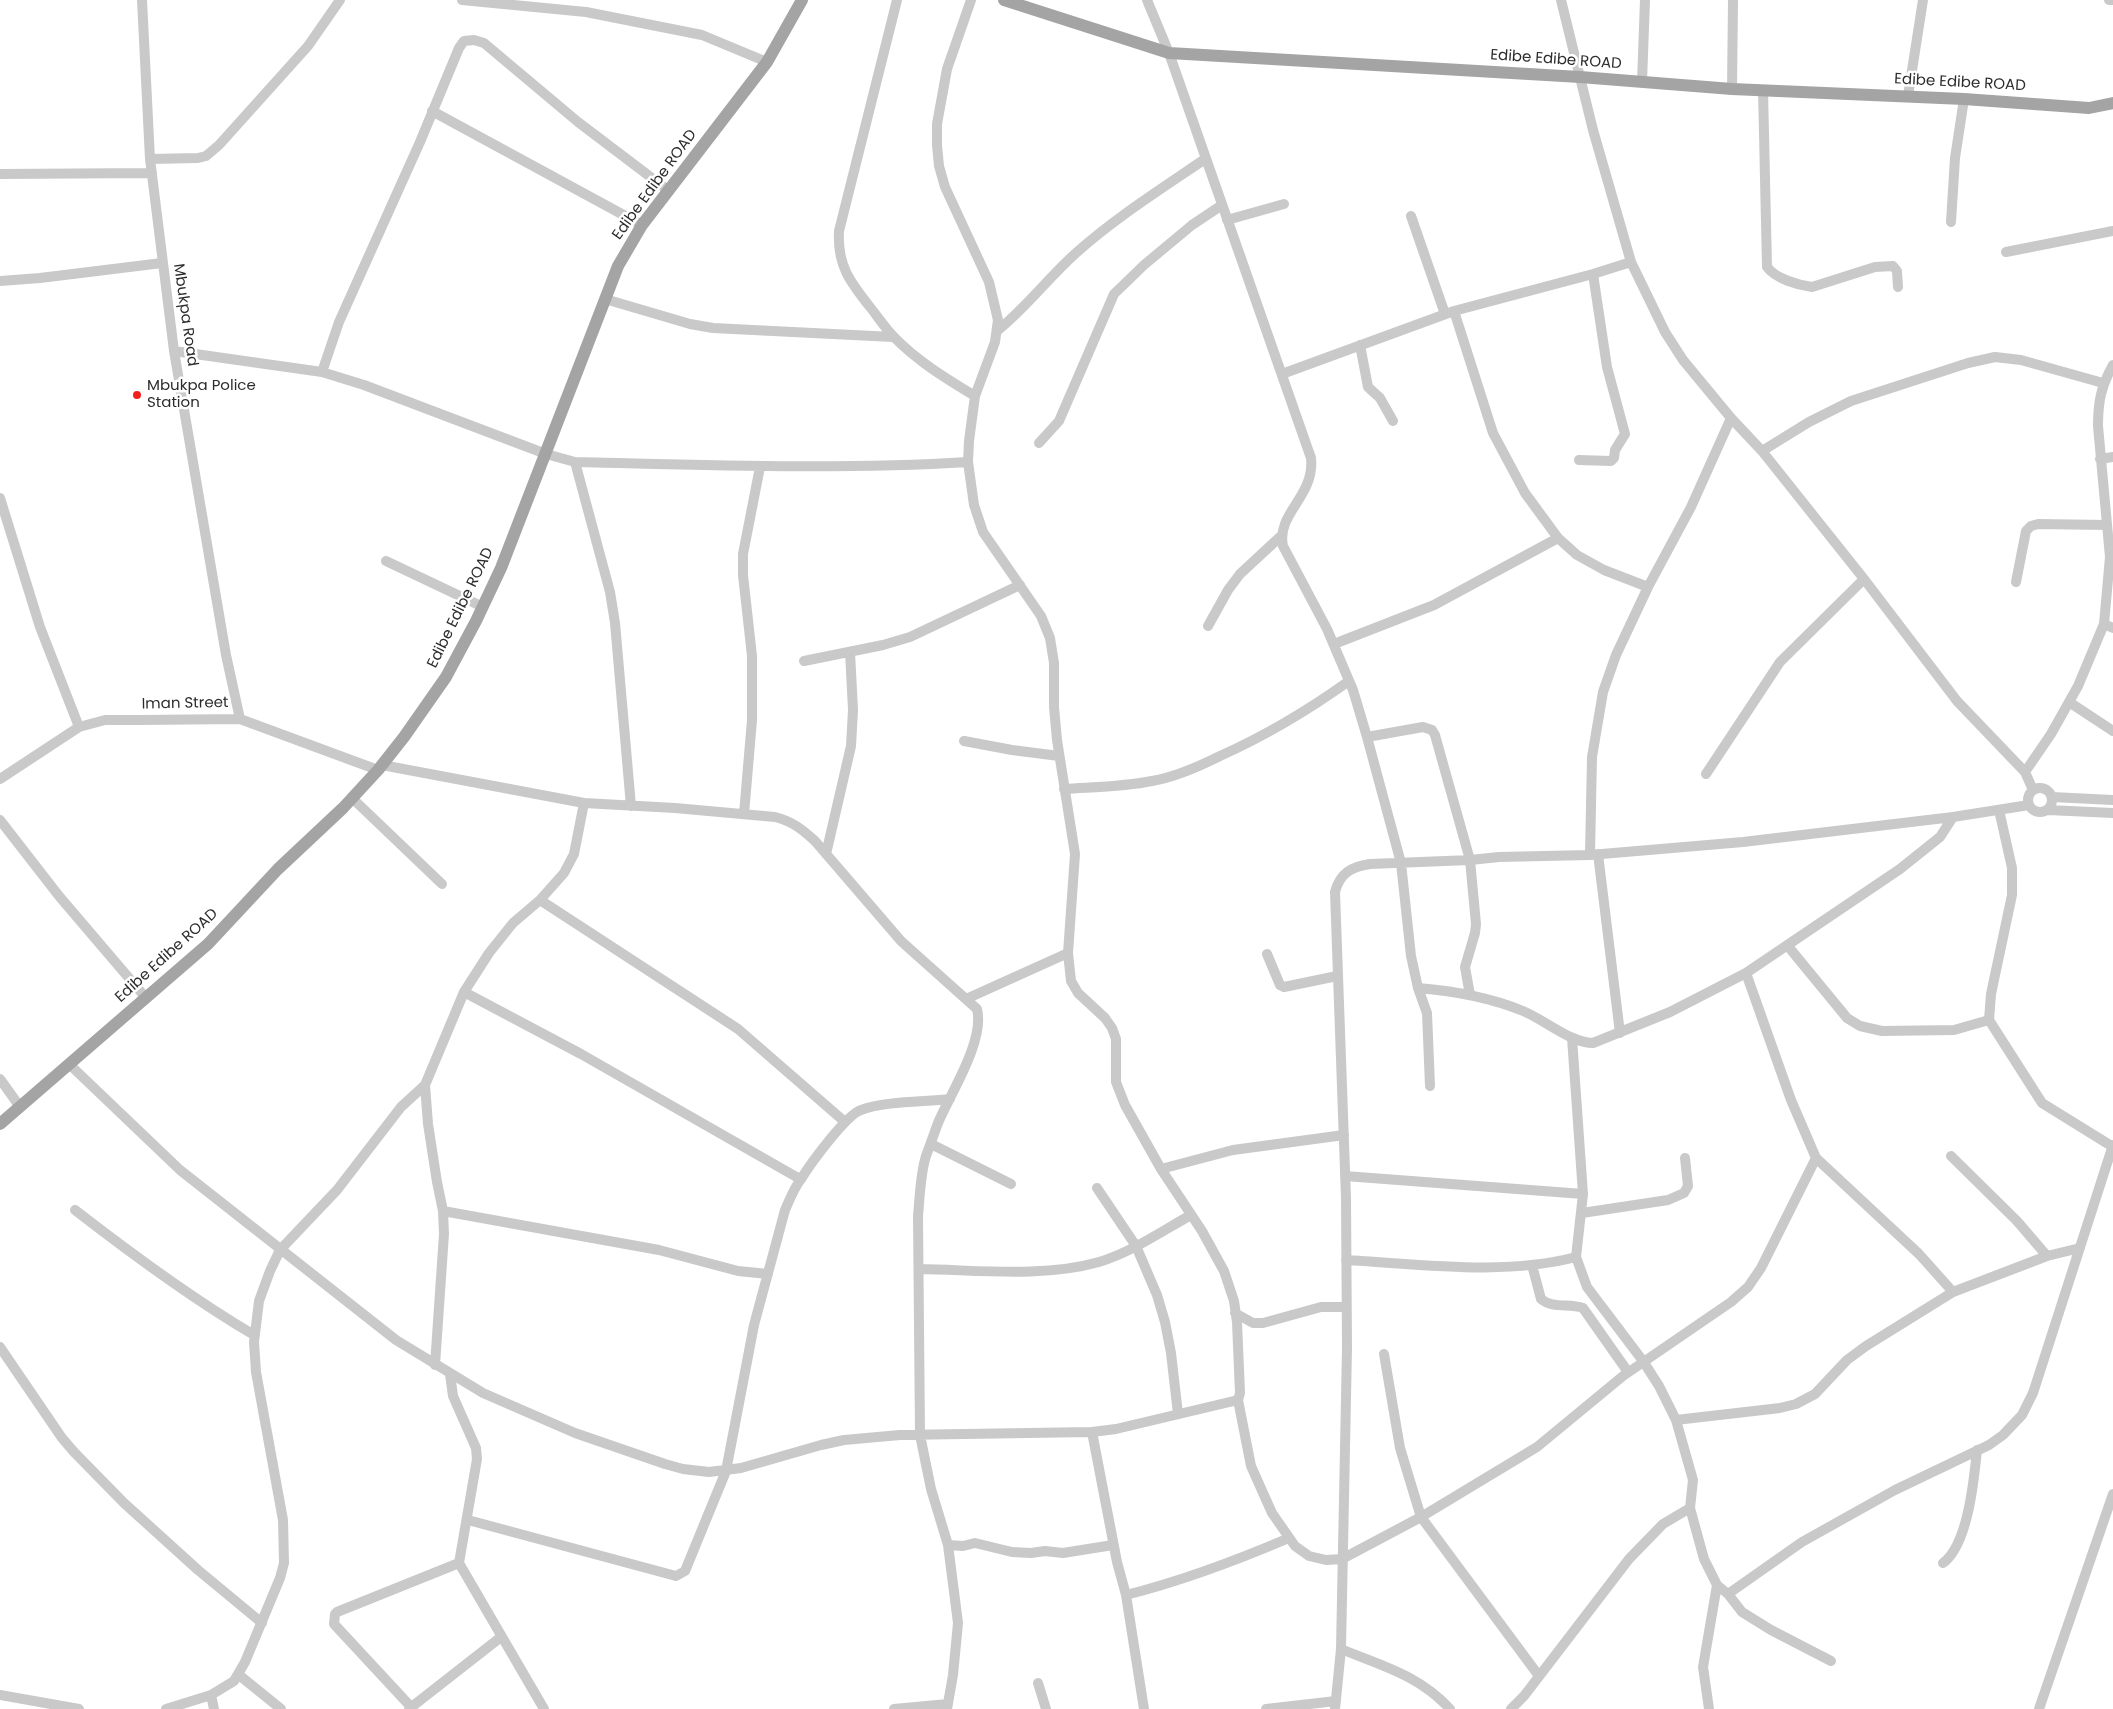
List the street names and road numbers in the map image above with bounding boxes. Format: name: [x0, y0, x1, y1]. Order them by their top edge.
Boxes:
street label: Edibe Edibe ROAD: [1490, 46, 1622, 74]
street label: Edibe Edibe ROAD: [1894, 71, 2026, 95]
street label: Edibe Edibe ROAD: [609, 126, 701, 244]
street label: Mbukpa Road: [169, 262, 201, 368]
street label: Edibe Edibe ROAD: [424, 545, 498, 671]
street label: Iman Street: [141, 694, 229, 714]
street label: Edibe Edibe ROAD: [112, 905, 222, 1007]

